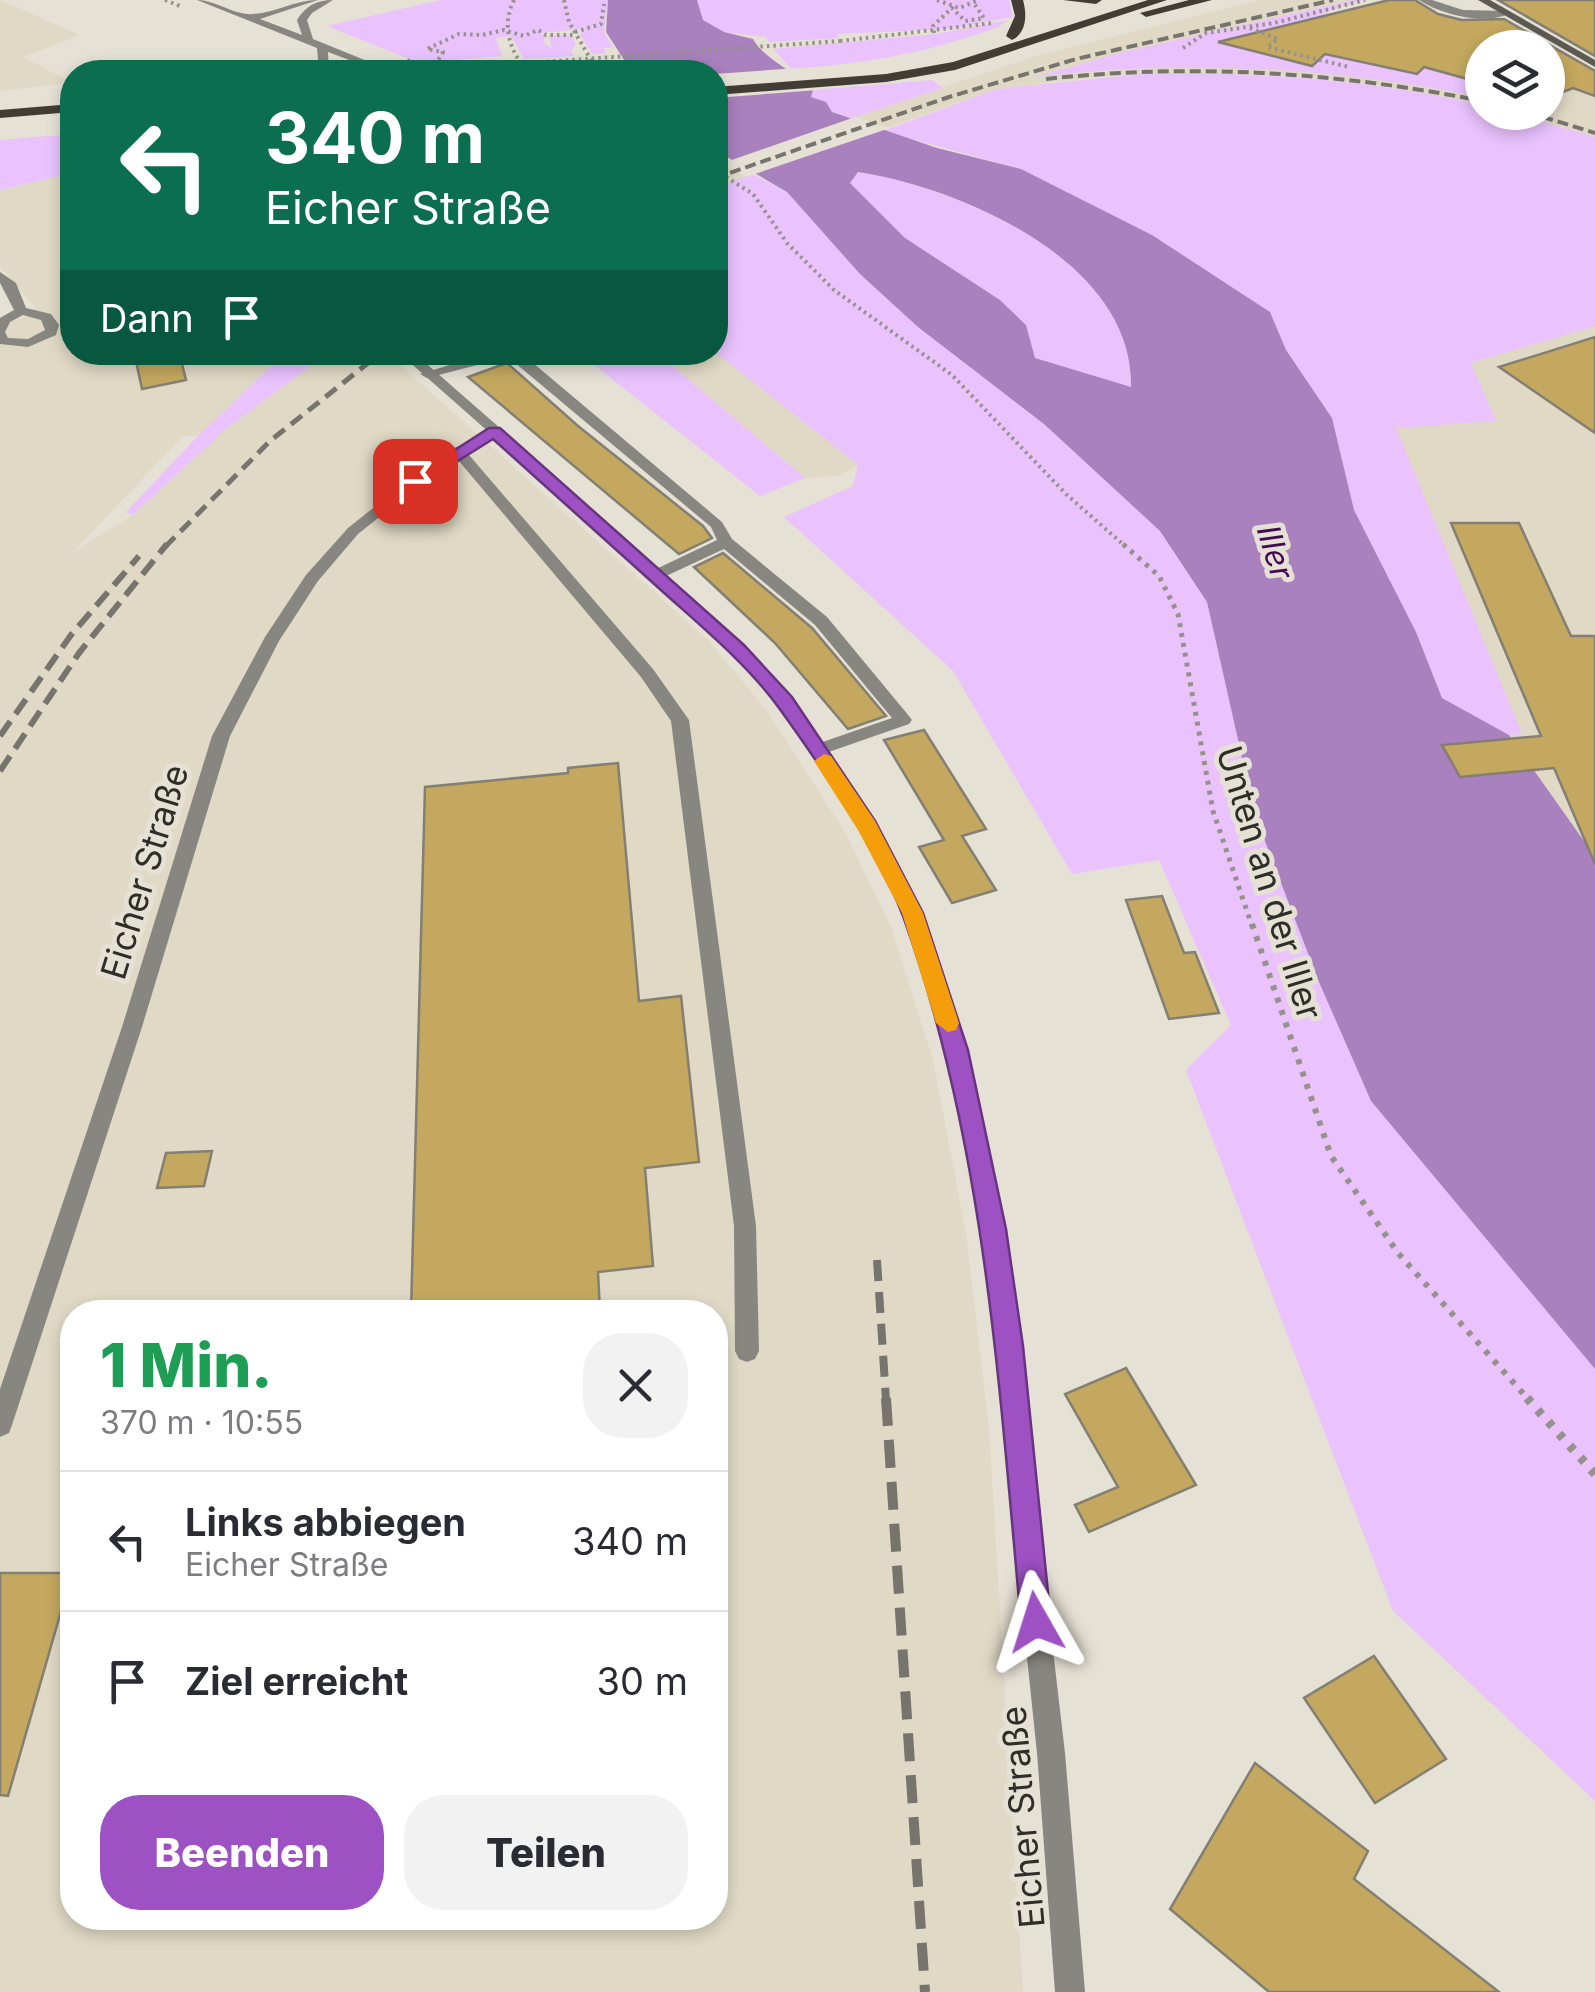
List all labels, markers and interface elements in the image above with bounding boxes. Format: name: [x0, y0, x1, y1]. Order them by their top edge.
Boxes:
map controls: [1465, 30, 1565, 130]
button: layers: [1465, 30, 1565, 130]
text: 340 m: [265, 95, 485, 180]
icon: left: [100, 100, 230, 230]
text: Eicher Straße: [265, 180, 551, 235]
icon: arrive: [214, 290, 269, 345]
text: Dann: [100, 295, 194, 341]
pin: [373, 439, 458, 524]
icon: arrive: [388, 454, 443, 509]
water label: Iller: [1249, 520, 1302, 585]
street label: Unten an der Iller: [1208, 741, 1332, 1025]
street label: Eicher Straße: [91, 759, 197, 984]
text: 1 Min.: [100, 1329, 272, 1401]
button: close: [583, 1333, 688, 1438]
text: 370 m · 10:55: [100, 1403, 303, 1442]
text: Links abbiegen: [185, 1499, 466, 1545]
icon: left: [100, 1514, 155, 1569]
text: 340 m: [572, 1518, 688, 1564]
text: Eicher Straße: [185, 1545, 388, 1584]
position arrow: [984, 1570, 1088, 1674]
icon: arrive: [100, 1654, 155, 1709]
text: Ziel erreicht: [185, 1658, 408, 1704]
text: 30 m: [597, 1658, 688, 1704]
street label: Eicher Straße: [991, 1705, 1053, 1930]
button: Beenden: [100, 1795, 384, 1910]
button: Teilen: [404, 1795, 688, 1910]

